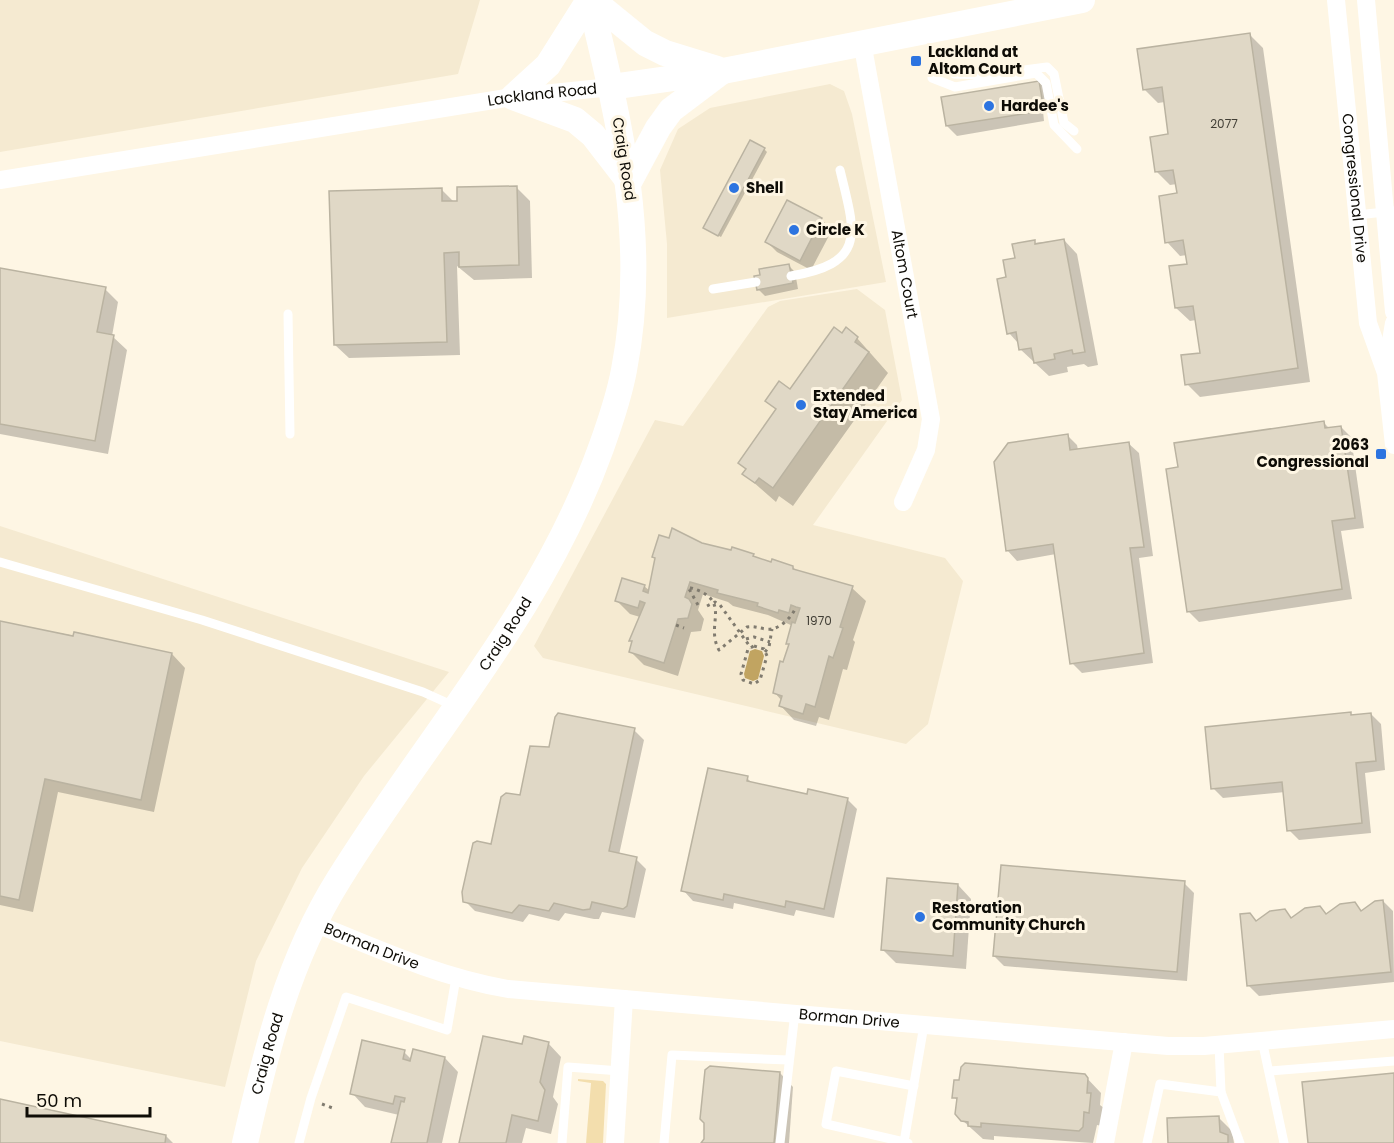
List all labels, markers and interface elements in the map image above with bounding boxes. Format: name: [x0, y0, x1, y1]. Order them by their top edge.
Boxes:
place label: Lackland at Altom Court: [928, 41, 1022, 79]
marker: Lackland at Altom Court: [909, 54, 923, 68]
street label: Lackland Road: [486, 77, 598, 111]
place label: Hardee's: [1001, 95, 1069, 116]
marker: Hardee's: [982, 99, 996, 113]
street label: Congressional Drive: [1337, 112, 1373, 264]
house number: 2077: [1210, 115, 1238, 132]
street label: Craig Road: [608, 116, 641, 202]
place label: Shell: [746, 177, 783, 198]
marker: Shell: [727, 181, 741, 195]
place label: Circle K: [806, 219, 865, 240]
marker: Circle K: [787, 223, 801, 237]
street label: Altom Court: [887, 228, 923, 320]
place label: Extended Stay America: [813, 385, 917, 423]
marker: Extended Stay America: [794, 398, 808, 412]
place label: 2063 Congressional: [1257, 434, 1369, 472]
marker: 2063 Congressional: [1374, 447, 1388, 461]
street label: Craig Road: [473, 593, 537, 675]
house number: 1970: [806, 612, 832, 629]
place label: Restoration Community Church: [932, 897, 1085, 935]
marker: Restoration Community Church: [913, 910, 927, 924]
street label: Borman Drive: [321, 917, 422, 974]
street label: Borman Drive: [798, 1003, 901, 1033]
street label: Craig Road: [246, 1010, 288, 1097]
scale bar: [27, 1080, 150, 1118]
text: 50 m: [36, 1088, 82, 1113]

